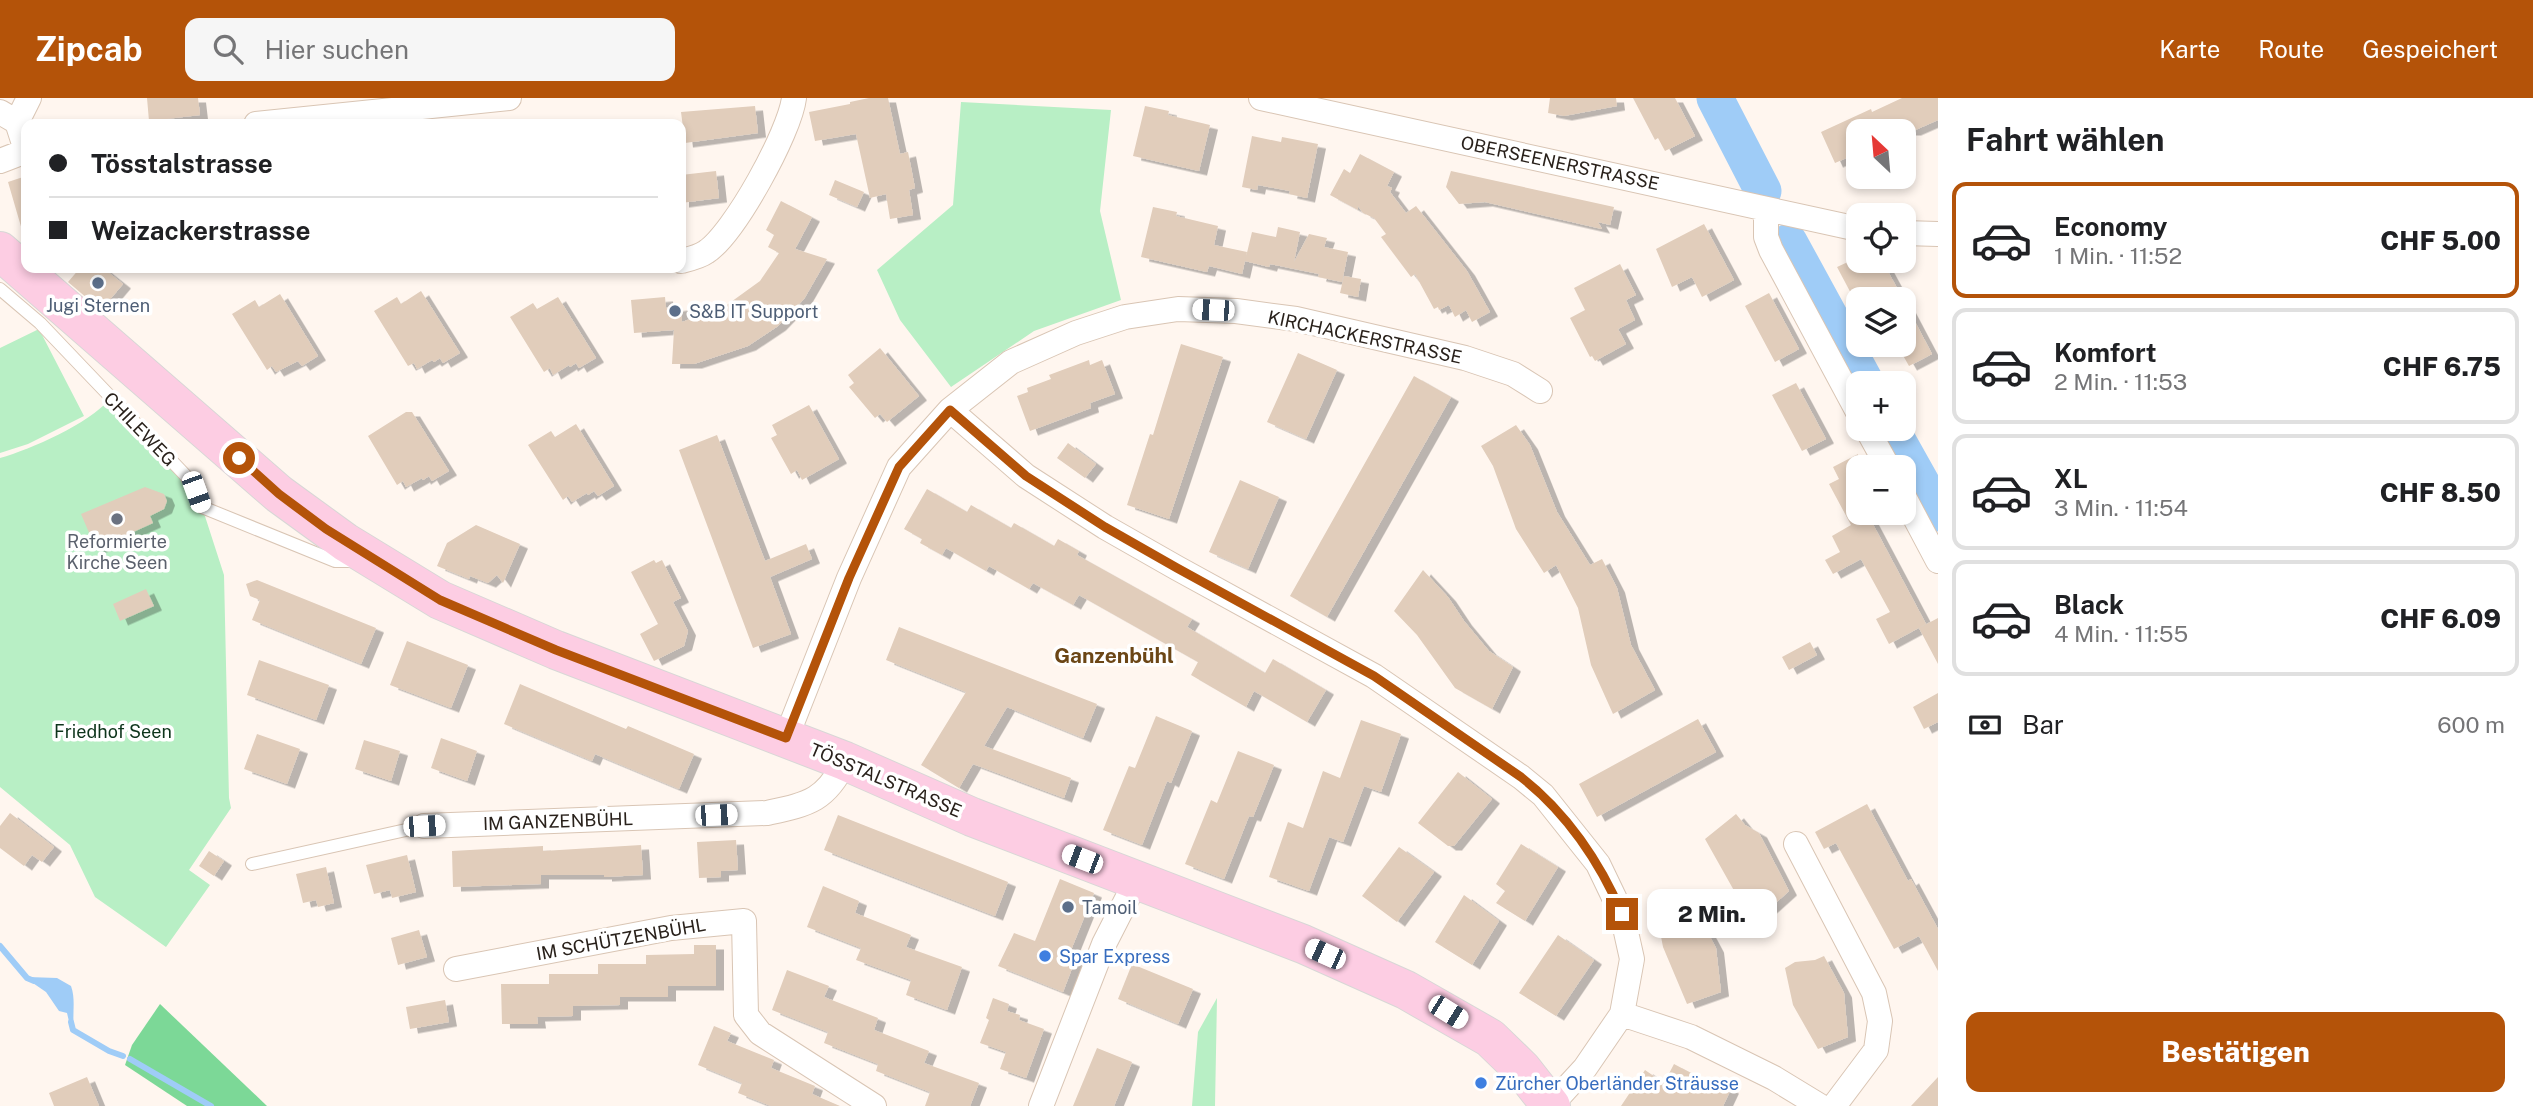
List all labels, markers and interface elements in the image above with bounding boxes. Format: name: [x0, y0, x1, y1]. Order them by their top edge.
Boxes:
search box: [185, 18, 675, 81]
text: Zipcab: [35, 30, 143, 68]
icon: search: [209, 30, 247, 68]
text: Hier suchen: [265, 34, 409, 65]
text: Karte: [2159, 35, 2220, 63]
text: Route: [2258, 35, 2324, 63]
text: Gespeichert: [2362, 35, 2498, 63]
north arrow: [1846, 119, 1916, 189]
map controls: [1846, 119, 1916, 525]
text: Fahrt wählen: [1966, 121, 2165, 158]
street label: OBERSEENERSTRASSE: [1459, 132, 1661, 194]
text: Tösstalstrasse: [91, 148, 273, 179]
button: locate: [1846, 203, 1916, 273]
icon: car: [1970, 209, 2033, 272]
text: Economy: [2054, 211, 2167, 242]
text: Weizackerstrasse: [91, 215, 311, 246]
text: CHF 5.00: [2380, 225, 2501, 256]
text: 1 Min. · 11:52: [2054, 242, 2182, 269]
marker: Jugi Sternen: [90, 275, 106, 291]
button: layers: [1846, 287, 1916, 357]
place label: Jugi Sternen: [46, 295, 150, 316]
car: [1192, 299, 1235, 321]
place label: S&B IT Support: [689, 301, 818, 322]
marker: S&B IT Support: [667, 303, 683, 319]
street label: KIRCHACKERSTRASSE: [1266, 306, 1464, 368]
icon: car: [1970, 335, 2033, 398]
text: Komfort: [2054, 337, 2156, 368]
text: CHF 6.75: [2383, 351, 2501, 382]
text: 2 Min. · 11:53: [2054, 368, 2187, 395]
button: +: [1846, 371, 1916, 441]
street label: CHILEWEG: [100, 388, 180, 470]
route start: [223, 442, 255, 474]
button: −: [1846, 455, 1916, 525]
icon: car: [1970, 461, 2033, 524]
text: XL: [2054, 463, 2088, 494]
car: [179, 469, 214, 515]
text: CHF 8.50: [2380, 477, 2501, 508]
text: 3 Min. · 11:54: [2054, 494, 2188, 521]
marker: Reformierte Kirche Seen: [109, 511, 125, 527]
place label: Reformierte Kirche Seen: [66, 531, 168, 573]
icon: car: [1970, 587, 2033, 650]
text: Black: [2054, 589, 2124, 620]
text: CHF 6.09: [2380, 603, 2501, 634]
text: 4 Min. · 11:55: [2054, 620, 2188, 647]
district label: Ganzenbühl: [1054, 643, 1174, 668]
icon: cash: [1966, 706, 2004, 744]
text: Bar: [2022, 709, 2064, 740]
text: 600 m: [2437, 711, 2505, 738]
park label: Friedhof Seen: [54, 721, 172, 742]
street label: TÖSSTALSTRASSE: [807, 738, 965, 821]
car: [695, 804, 738, 826]
street label: IM GANZENBÜHL: [483, 807, 633, 834]
car: [403, 814, 446, 838]
car: [1059, 842, 1106, 876]
callout: 2 Min.: [1646, 890, 1776, 938]
place label: Tamoil: [1082, 897, 1137, 918]
route end: [1606, 898, 1638, 930]
marker: Tamoil: [1060, 899, 1076, 915]
text: 2 Min.: [1678, 900, 1746, 927]
street label: IM SCHÜTZENBÜHL: [534, 913, 708, 964]
car: [1302, 936, 1349, 972]
place label: Spar Express: [1059, 946, 1170, 967]
marker: Spar Express: [1037, 948, 1053, 964]
car: [1425, 992, 1472, 1032]
button: Bestätigen: [1966, 1012, 2505, 1092]
place label: Zürcher Oberländer Sträusse: [1495, 1073, 1739, 1094]
marker: Zürcher Oberländer Sträusse: [1473, 1075, 1489, 1091]

